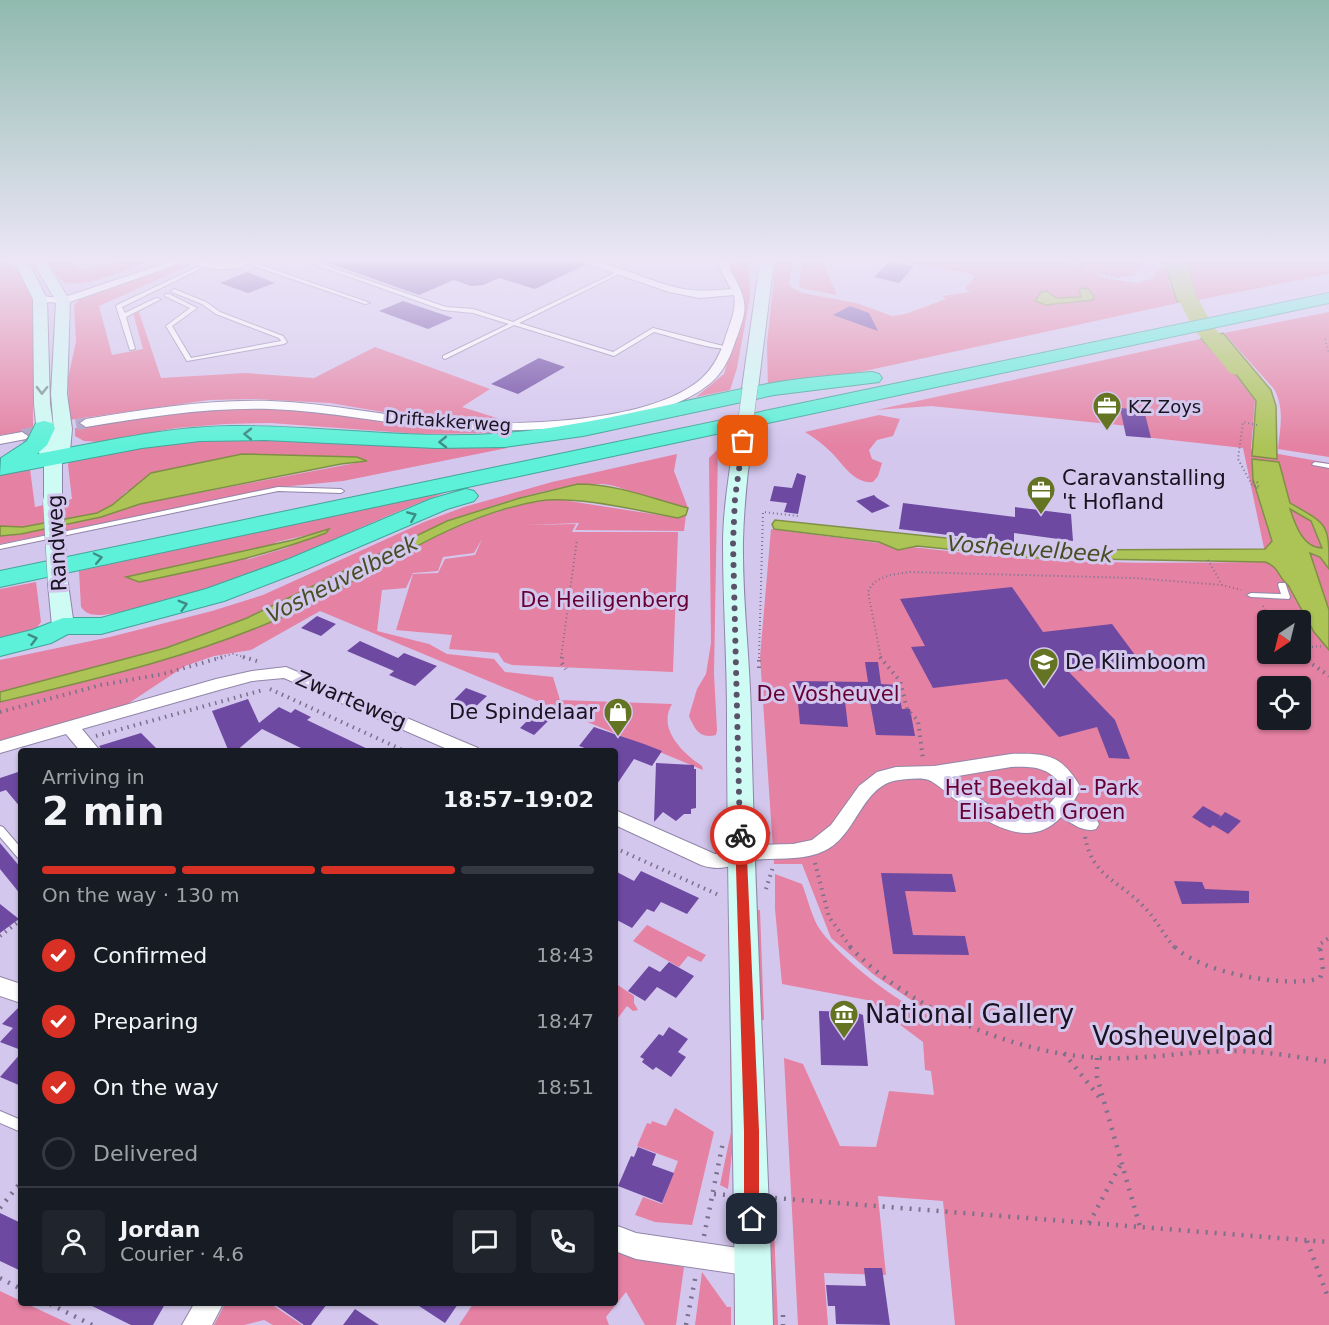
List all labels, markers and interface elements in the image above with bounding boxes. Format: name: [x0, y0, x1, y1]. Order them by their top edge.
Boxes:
one-way arrow: [36, 386, 48, 395]
office icon: KZ Zoys: [1091, 390, 1123, 432]
place label: KZ Zoys: [1128, 396, 1201, 417]
street label: Driftakkerweg: [384, 406, 512, 436]
pin: [717, 415, 768, 466]
icon: bag: [726, 424, 759, 457]
one-way arrow: [244, 427, 253, 440]
one-way arrow: [439, 436, 448, 448]
place label: Caravanstalling 't Hofland: [1062, 466, 1226, 514]
office icon: Caravanstalling 't Hofland: [1025, 474, 1057, 516]
street label: Randweg: [42, 494, 72, 592]
one-way arrow: [405, 511, 416, 523]
water label: Vosheuvelbeek: [262, 529, 423, 628]
water label: Vosheuvelbeek: [946, 531, 1115, 567]
one-way arrow: [93, 552, 103, 565]
park label: De Heiligenberg: [520, 588, 690, 612]
one-way arrow: [177, 600, 188, 612]
north arrow: [1257, 610, 1311, 664]
map controls: [1257, 610, 1311, 730]
one-way arrow: [27, 634, 37, 646]
school or university icon: De Klimboom: [1028, 646, 1060, 688]
place label: De Klimboom: [1065, 650, 1206, 674]
street label: Zwarteweg: [292, 666, 410, 734]
button: locate: [1257, 676, 1311, 730]
park label: De Vosheuvel: [756, 682, 900, 706]
shop icon: De Spindelaar: [602, 696, 634, 738]
place label: De Spindelaar: [449, 700, 597, 724]
text: Arriving in: [42, 765, 145, 789]
park label: Het Beekdal - Park Elisabeth Groen: [945, 776, 1140, 824]
text: 18:57–19:02: [443, 787, 594, 812]
text: 2 min: [42, 789, 164, 834]
courier: [710, 805, 770, 865]
icon: bike: [724, 819, 757, 852]
text: On the way · 130 m: [42, 883, 240, 907]
icon: check: [42, 939, 75, 972]
text: Confirmed: [93, 943, 207, 968]
text: 18:43: [536, 943, 594, 967]
museum icon: National Gallery: [828, 998, 860, 1040]
place label: National Gallery: [865, 999, 1074, 1029]
icon: check: [42, 1005, 75, 1038]
text: Preparing: [93, 1009, 199, 1034]
text: 18:47: [536, 1009, 594, 1033]
street label: Vosheuvelpad: [1092, 1021, 1274, 1051]
icon: check: [42, 1071, 75, 1104]
text: On the way: [93, 1075, 219, 1100]
text: 18:51: [536, 1075, 594, 1099]
text: Delivered: [93, 1141, 198, 1166]
pin: [726, 1193, 777, 1244]
icon: home: [735, 1202, 768, 1235]
button: person: [42, 1210, 105, 1273]
button: chat: [453, 1210, 516, 1273]
button: phone: [531, 1210, 594, 1273]
text: Jordan: [120, 1217, 200, 1242]
text: Courier · 4.6: [120, 1242, 244, 1266]

